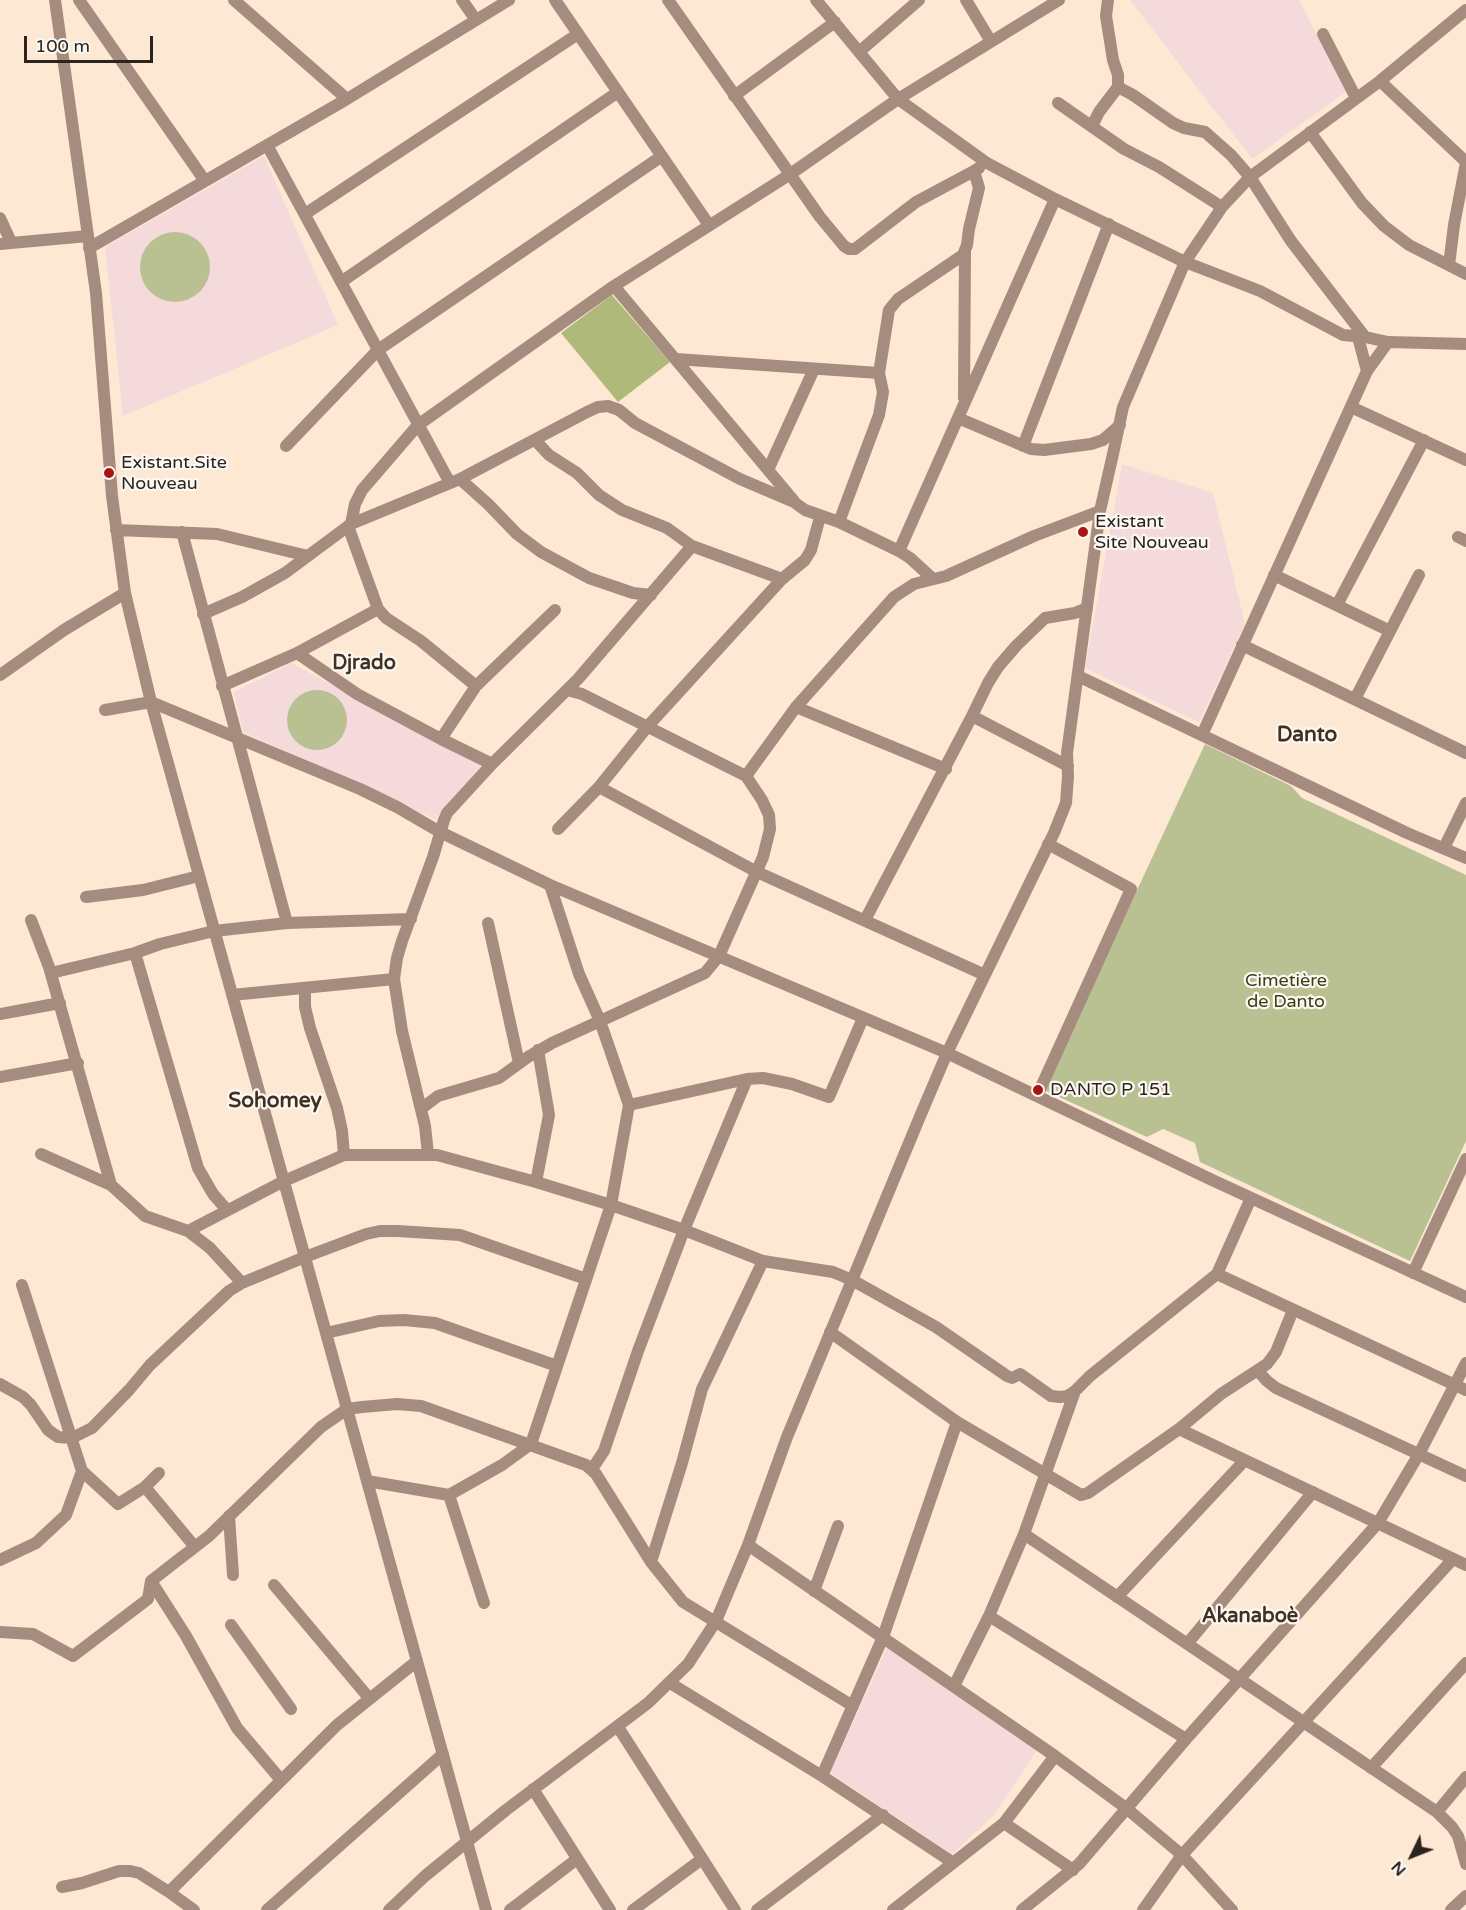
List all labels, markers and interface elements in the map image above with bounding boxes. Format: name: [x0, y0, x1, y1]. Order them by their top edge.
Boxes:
scale bar: [27, 24, 156, 62]
text: 100 m: [35, 35, 90, 57]
place label: Existant.Site Nouveau: [121, 452, 227, 494]
marker: Existant.Site Nouveau: [102, 466, 116, 480]
place label: Existant Site Nouveau: [1095, 511, 1209, 554]
marker: Existant Site Nouveau: [1076, 525, 1090, 539]
district label: Djrado: [332, 652, 396, 676]
district label: Danto: [1277, 722, 1337, 748]
park label: Cimetière de Danto: [1245, 970, 1327, 1012]
place label: DANTO P 151: [1050, 1079, 1172, 1101]
marker: DANTO P 151: [1031, 1083, 1045, 1097]
district label: Sohomey: [228, 1088, 322, 1114]
district label: Akanaboè: [1202, 1605, 1298, 1629]
north arrow: [1382, 1826, 1442, 1886]
text: N: [1387, 1857, 1411, 1880]

